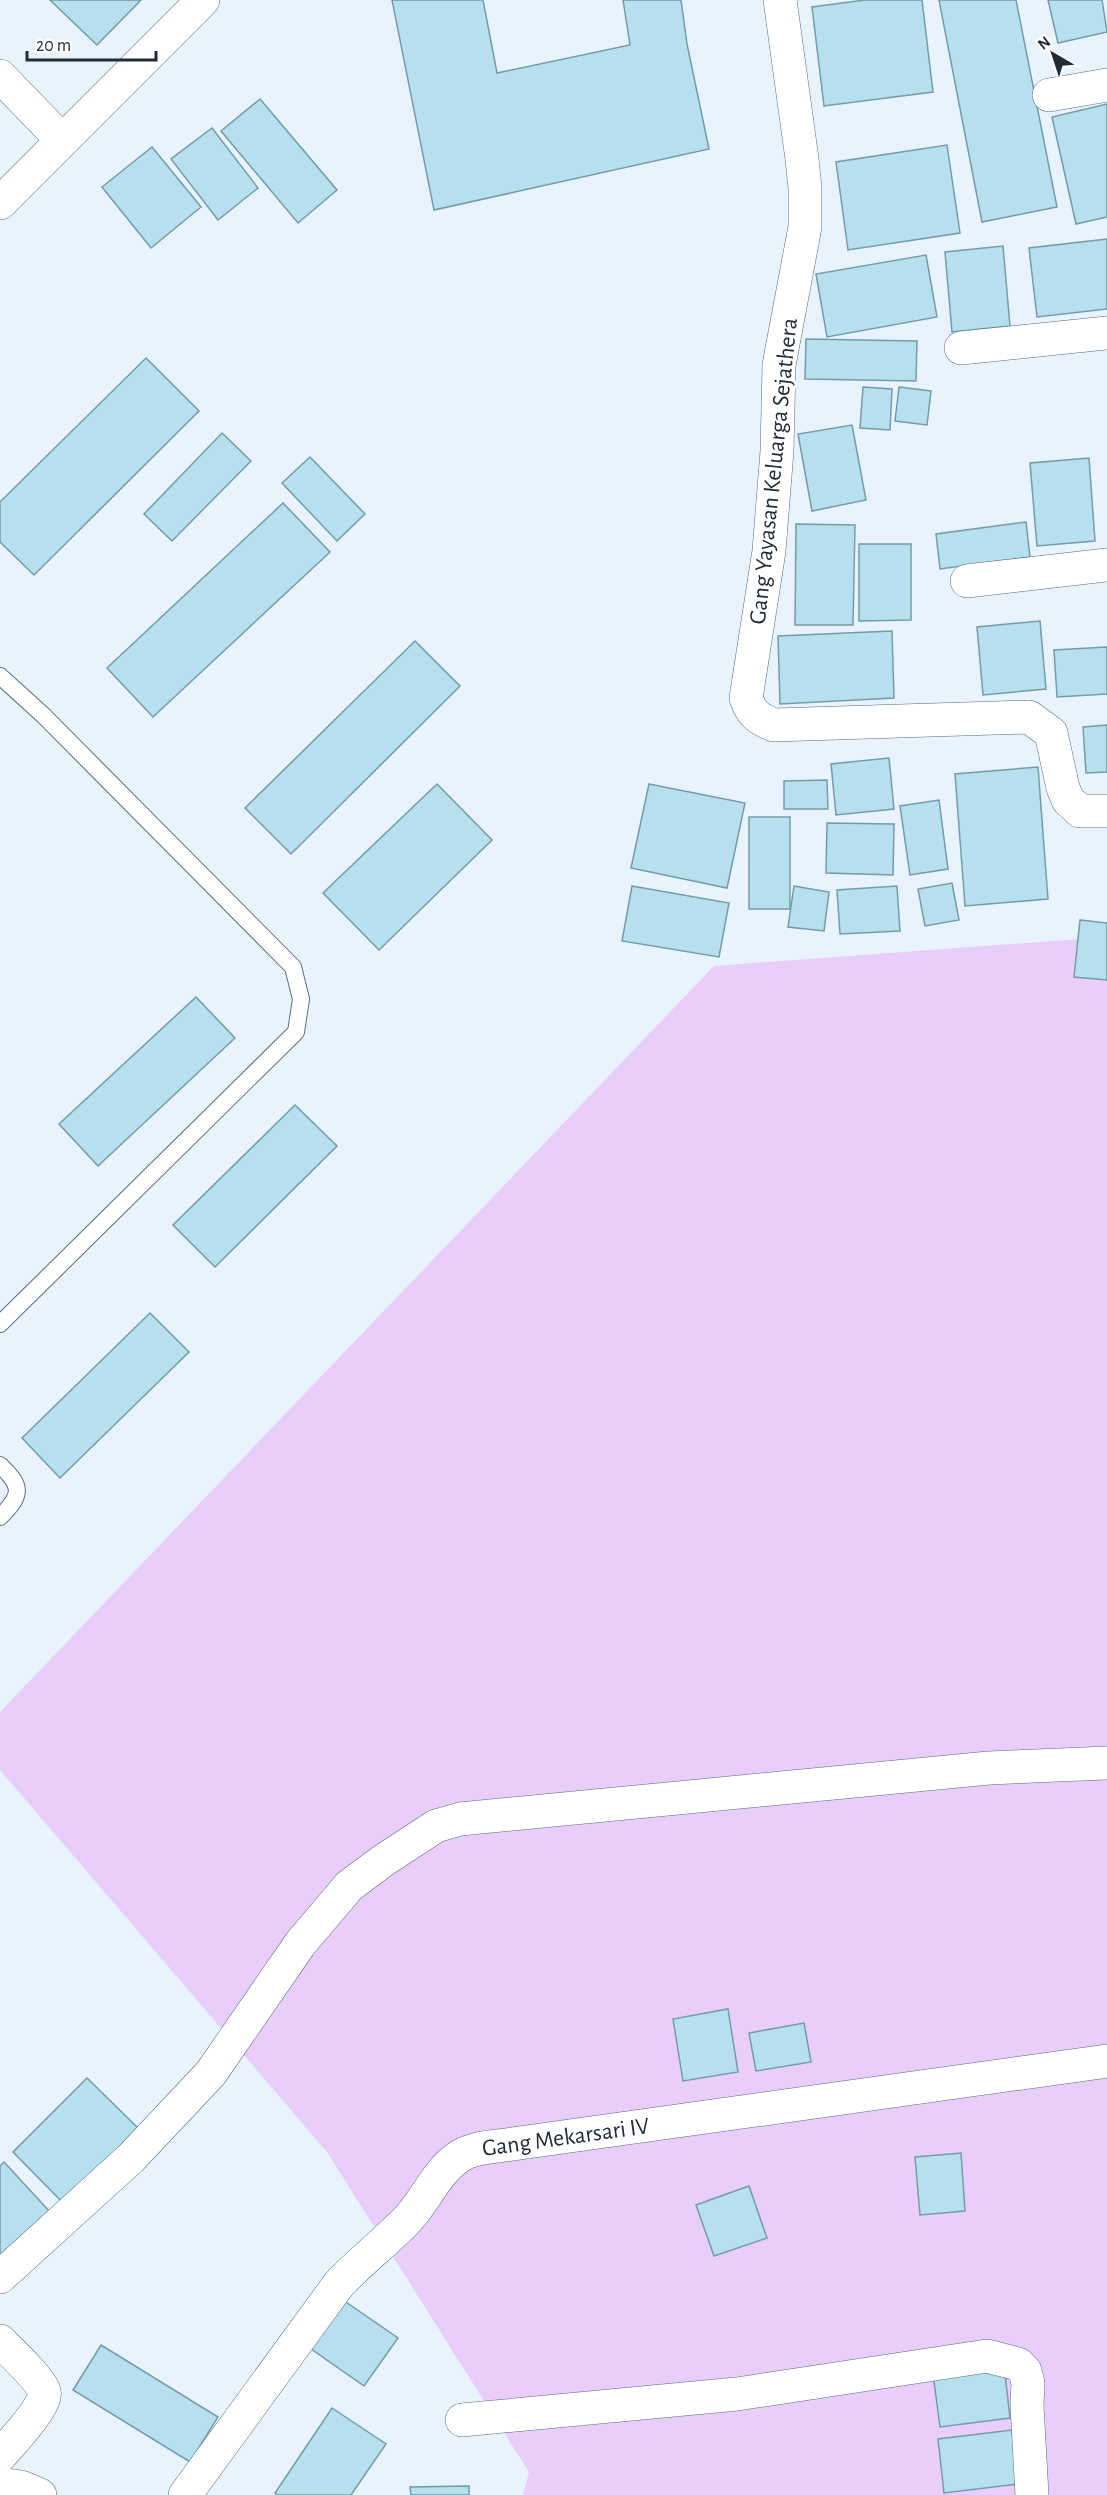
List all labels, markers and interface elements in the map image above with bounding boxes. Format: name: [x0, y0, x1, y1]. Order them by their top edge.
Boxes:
scale bar: [27, 24, 156, 62]
north arrow: [1023, 24, 1083, 84]
text: N: [1035, 33, 1054, 53]
text: 20 m: [36, 37, 71, 55]
street label: Gang Yayasan Keluarga Sejathera: [746, 317, 802, 625]
street label: Gang Mekarsari IV: [481, 2114, 651, 2161]

